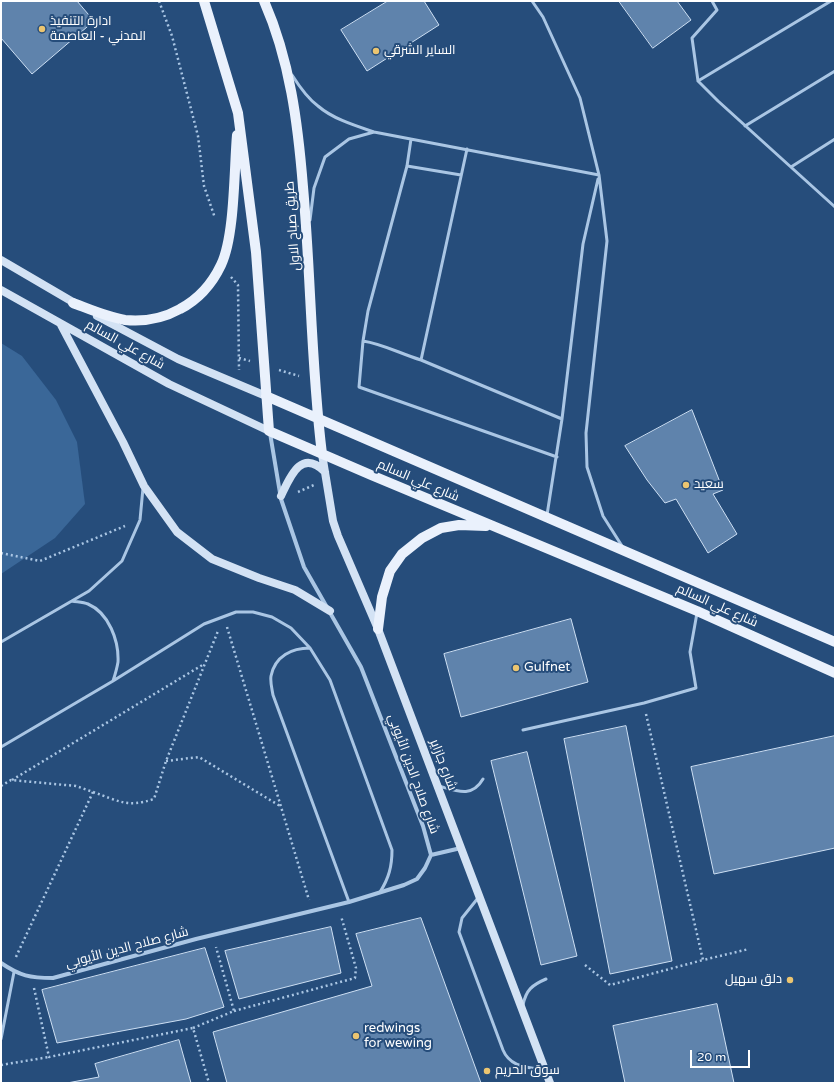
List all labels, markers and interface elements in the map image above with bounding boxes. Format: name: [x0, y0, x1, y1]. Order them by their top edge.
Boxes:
place label: ادارة التنفيذ المدني - العاصمة: [50, 14, 146, 45]
marker: ادارة التنفيذ المدني - العاصمة: [37, 24, 47, 34]
place label: الساير الشرقي: [384, 43, 456, 59]
marker: الساير الشرقي: [371, 46, 381, 56]
street label: طريق صباح الاول: [282, 181, 304, 271]
street label: شارع علي السالم: [83, 317, 167, 373]
street label: شارع علي السالم: [375, 457, 461, 505]
place label: سعيد: [694, 477, 724, 493]
marker: سعيد: [681, 480, 691, 490]
street label: شارع علي السالم: [674, 581, 760, 631]
place label: Gulfnet: [524, 660, 570, 676]
marker: Gulfnet: [511, 663, 521, 673]
street label: شارع صلاح الدين الأيوبي: [384, 712, 442, 836]
street label: شارع جازاير: [426, 737, 460, 793]
street label: شارع صلاح الدين الأيوبي: [64, 924, 190, 972]
place label: دلق سهيل: [725, 972, 782, 988]
marker: دلق سهيل: [785, 975, 795, 985]
place label: redwings for wewing: [364, 1021, 432, 1052]
marker: redwings for wewing: [351, 1031, 361, 1041]
scale bar: [692, 1042, 752, 1068]
text: 20 m: [697, 1050, 726, 1064]
place label: سوق الحريم: [495, 1063, 560, 1079]
marker: سوق الحريم: [482, 1066, 492, 1076]

